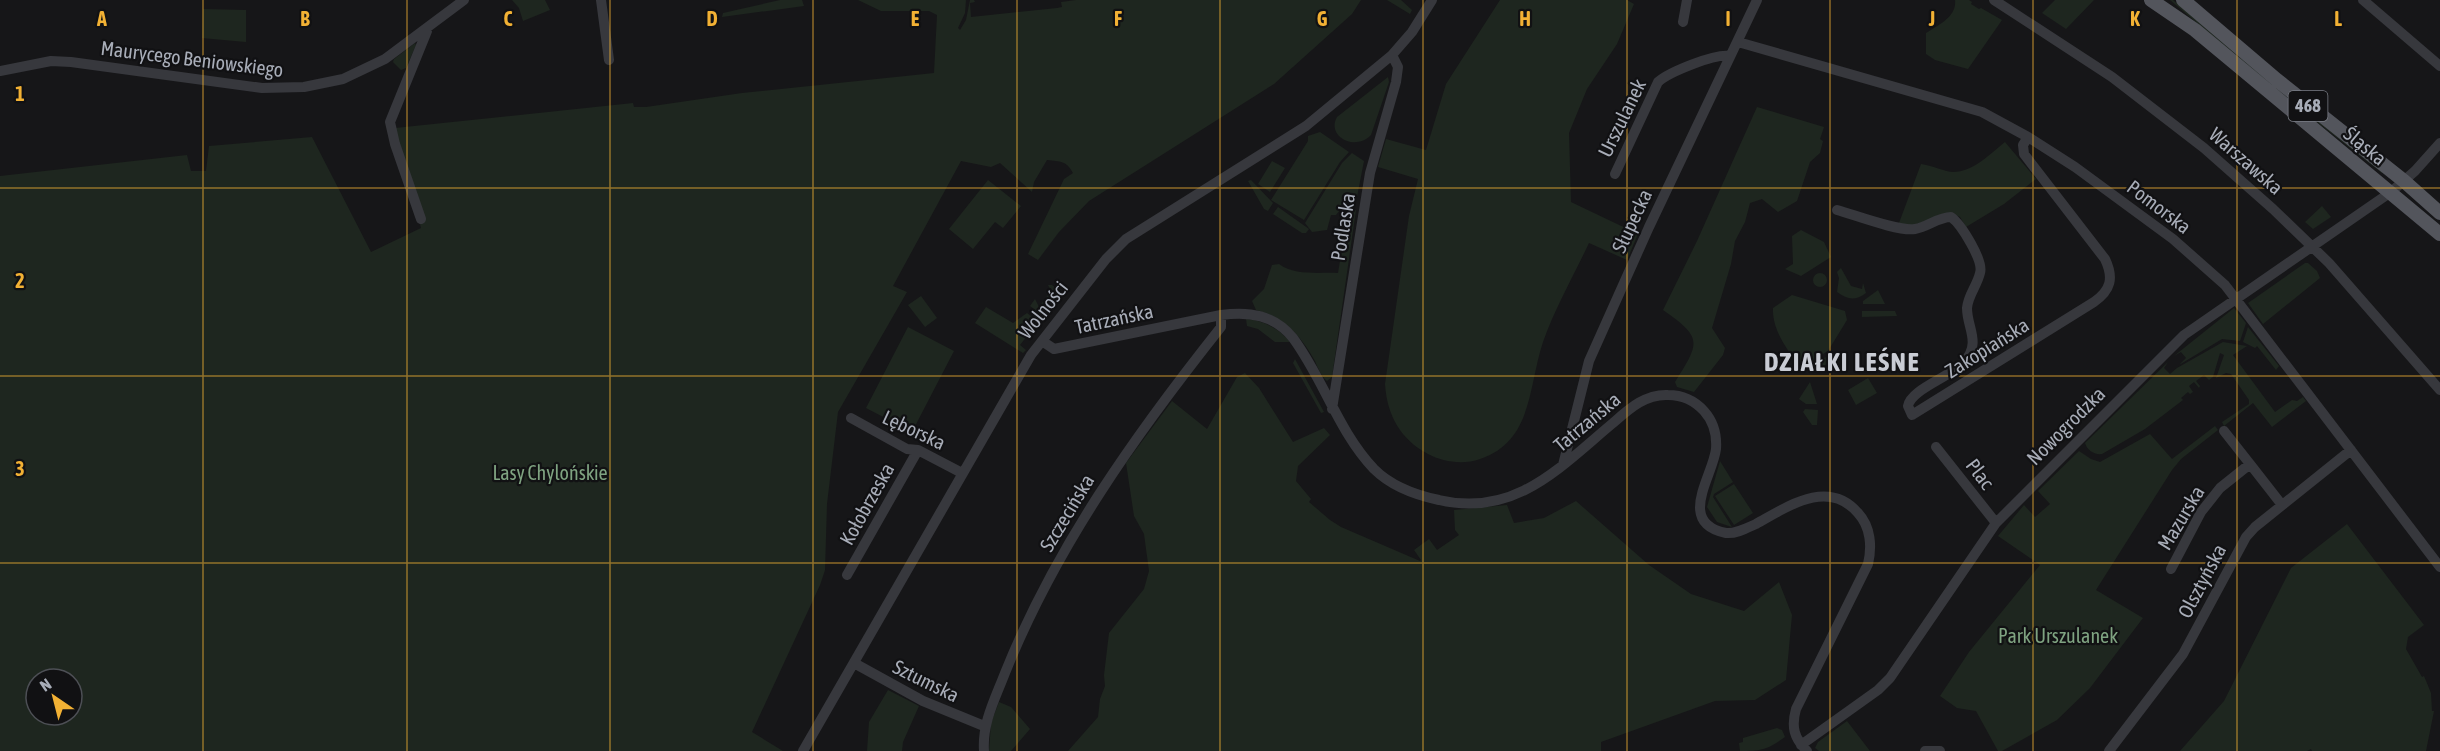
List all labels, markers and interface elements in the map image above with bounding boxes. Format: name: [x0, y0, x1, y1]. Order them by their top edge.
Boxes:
text: A: [96, 7, 107, 30]
text: B: [300, 7, 310, 30]
text: C: [504, 7, 513, 30]
text: D: [706, 7, 718, 30]
text: E: [911, 7, 920, 30]
text: F: [1114, 7, 1122, 30]
text: G: [1317, 7, 1328, 30]
text: H: [1519, 7, 1531, 30]
text: I: [1725, 7, 1731, 30]
text: J: [1928, 7, 1935, 30]
text: K: [2130, 7, 2140, 30]
text: L: [2334, 7, 2342, 30]
street label: Maurycego Beniowskiego: [100, 36, 285, 81]
street label: Urszulanek: [1593, 75, 1650, 160]
text: 1: [15, 82, 25, 105]
road number: 468: [2288, 91, 2328, 121]
street label: Warszawska: [2205, 122, 2288, 199]
street label: Śląska: [2339, 122, 2391, 170]
street label: Pomorska: [2123, 175, 2196, 238]
street label: Słupecka: [1607, 185, 1656, 256]
street label: Podlaska: [1326, 191, 1359, 262]
text: 2: [15, 269, 25, 292]
street label: Wolności: [1013, 276, 1072, 343]
street label: Tatrzańska: [1073, 299, 1155, 338]
street label: Zakopiańska: [1941, 313, 2033, 382]
district label: DZIAŁKI LEŚNE: [1764, 347, 1920, 377]
street label: Nowogrodzka: [2022, 382, 2109, 469]
street label: Tatrzańska: [1549, 387, 1625, 456]
street label: Lęborska: [879, 405, 949, 454]
street label: Plac: [1962, 454, 2000, 494]
text: 3: [15, 457, 25, 480]
street label: Kołobrzeska: [835, 459, 898, 549]
park label: Lasy Chylońskie: [492, 461, 608, 484]
street label: Szczecińska: [1035, 470, 1098, 555]
street label: Mazurska: [2153, 482, 2209, 554]
street label: Olsztyńska: [2173, 540, 2231, 622]
park label: Park Urszulanek: [1998, 624, 2118, 647]
street label: Sztumska: [889, 655, 963, 706]
north arrow: [24, 667, 84, 727]
text: N: [36, 675, 54, 695]

